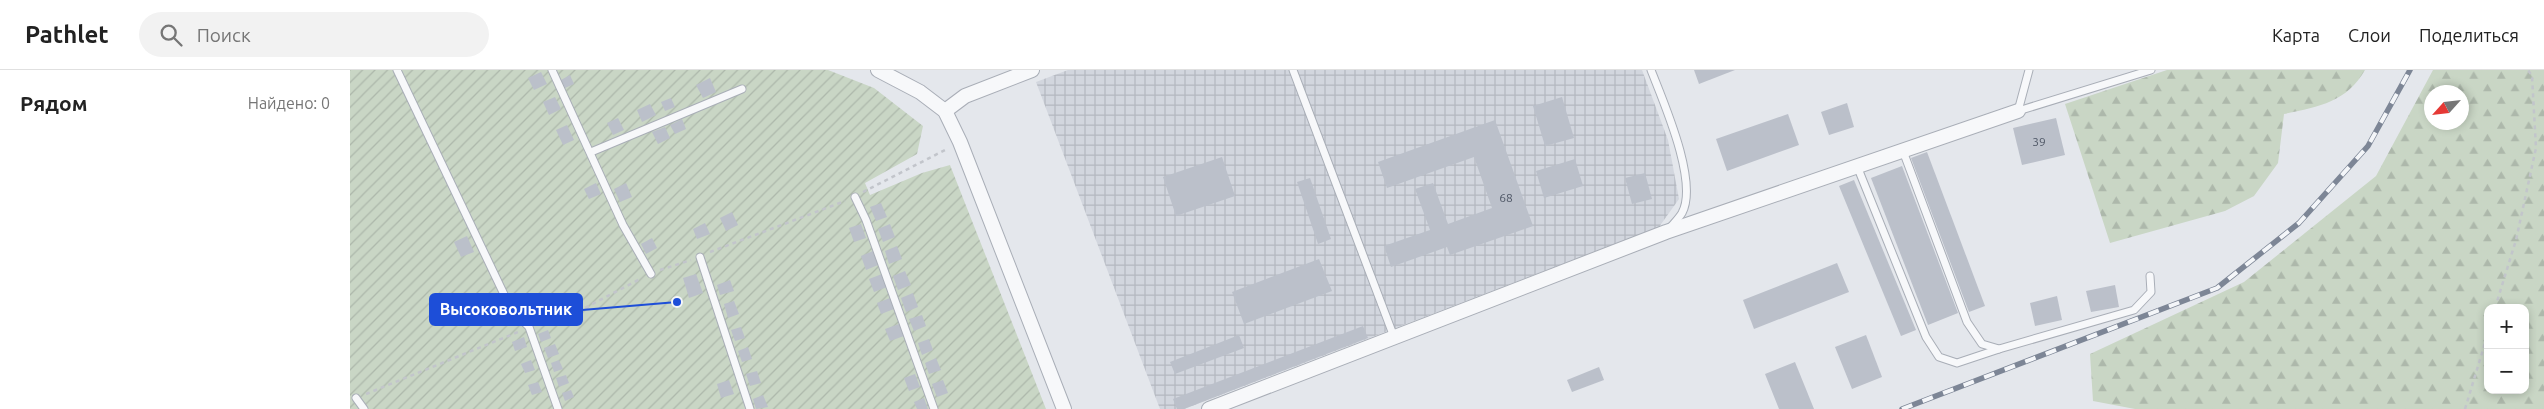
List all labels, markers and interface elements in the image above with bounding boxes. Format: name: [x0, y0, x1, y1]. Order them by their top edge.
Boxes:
search box: [139, 12, 489, 57]
text: Pathlet: [25, 21, 109, 48]
icon: search: [157, 21, 185, 49]
text: Поиск: [197, 24, 251, 46]
text: Карта: [2272, 25, 2320, 45]
text: Слои: [2348, 25, 2391, 45]
text: Поделиться: [2419, 25, 2519, 45]
north arrow: [2424, 85, 2469, 130]
text: Рядом: [20, 91, 88, 115]
text: Найдено: 0: [248, 94, 330, 112]
house number: 39: [2032, 135, 2046, 148]
house number: 68: [1499, 191, 1513, 204]
callout: Высоковольтник: [430, 294, 582, 325]
text: Высоковольтник: [440, 300, 572, 318]
map controls: [2484, 304, 2529, 394]
button: +: [2484, 304, 2529, 349]
button: −: [2484, 349, 2529, 394]

